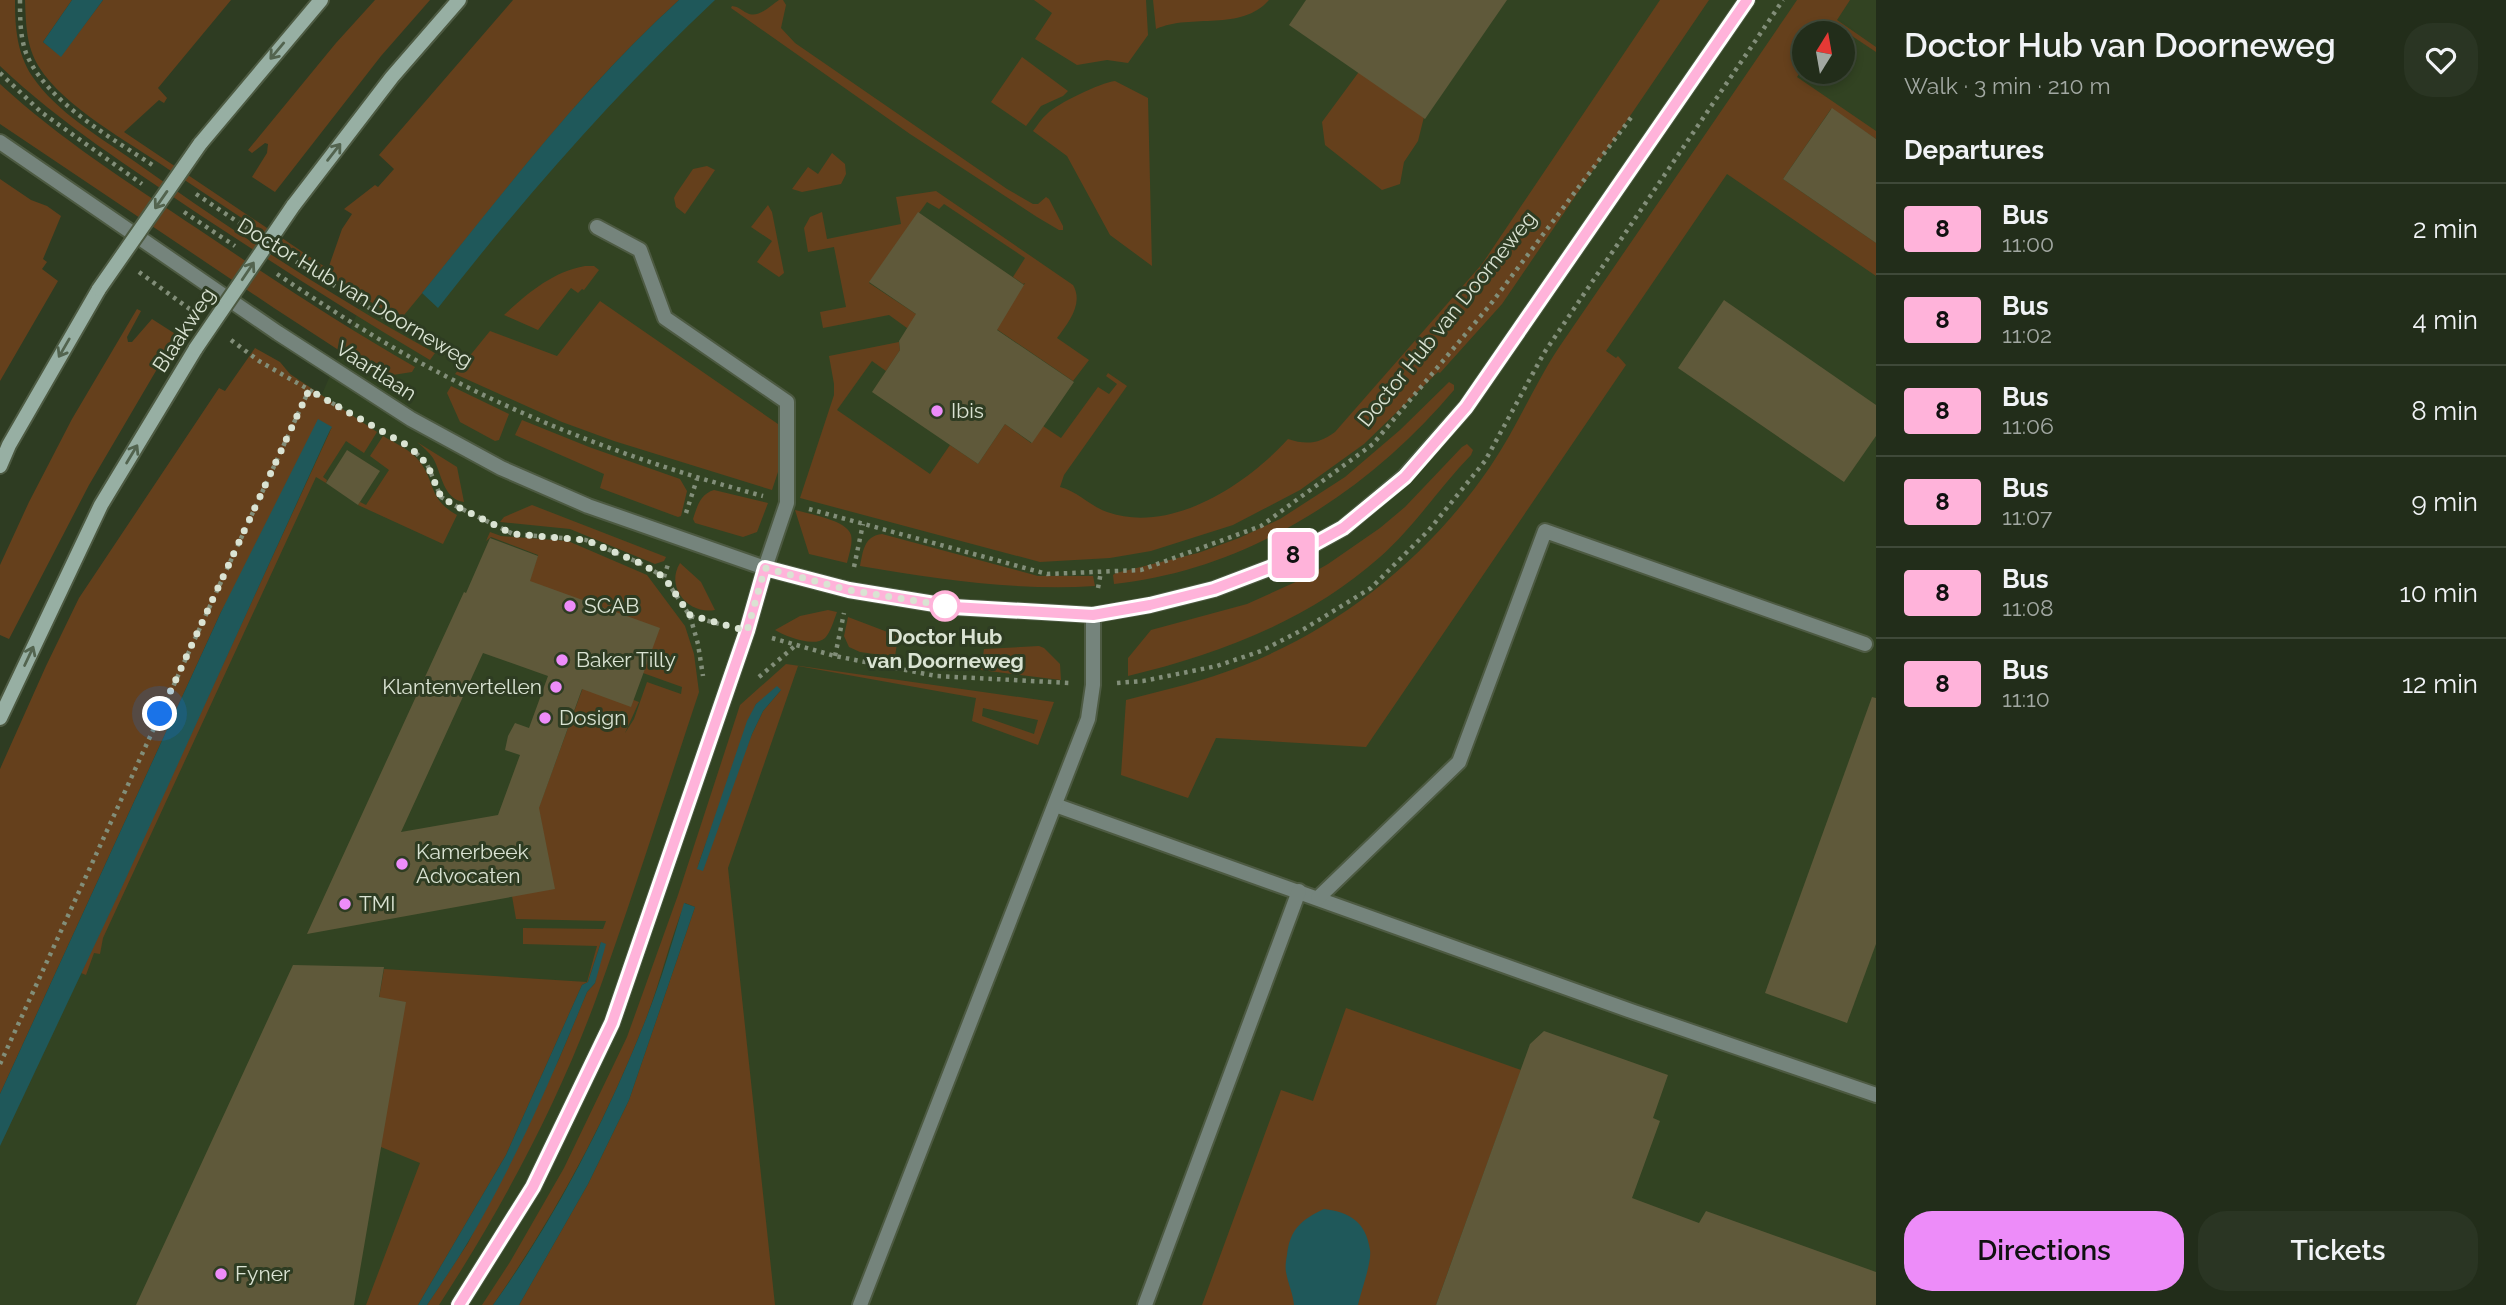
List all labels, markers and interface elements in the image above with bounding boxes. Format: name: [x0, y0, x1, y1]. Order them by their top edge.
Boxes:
north arrow: [1792, 21, 1855, 84]
map controls: [1792, 21, 1855, 84]
button: heart: [2404, 23, 2478, 97]
text: Doctor Hub van Doorneweg: [1904, 26, 2336, 65]
one-way arrow: [269, 42, 284, 60]
text: Walk · 3 min · 210 m: [1904, 72, 2111, 99]
text: Departures: [1904, 135, 2044, 165]
one-way arrow: [327, 143, 342, 161]
one-way arrow: [154, 190, 168, 209]
text: Bus: [2002, 200, 2049, 230]
street label: Doctor Hub van Doorneweg: [1352, 206, 1541, 431]
street label: Doctor Hub van Doorneweg: [233, 212, 477, 373]
text: 8: [1935, 214, 1950, 243]
text: 2 min: [2413, 214, 2478, 244]
text: 11:00: [2002, 230, 2054, 257]
one-way arrow: [241, 262, 255, 281]
street label: Blaakweg: [147, 283, 220, 377]
text: Bus: [2002, 291, 2049, 321]
text: 8: [1935, 305, 1950, 334]
text: 4 min: [2412, 305, 2478, 335]
text: 11:02: [2002, 321, 2052, 348]
street label: Vaartlaan: [331, 335, 421, 406]
one-way arrow: [57, 337, 71, 357]
text: Bus: [2002, 382, 2049, 412]
text: 8: [1935, 396, 1950, 425]
text: 8 min: [2411, 396, 2478, 426]
place label: Ibis: [951, 398, 984, 423]
marker: Ibis: [929, 403, 945, 419]
text: 11:06: [2002, 412, 2054, 439]
one-way arrow: [125, 444, 139, 464]
text: Bus: [2002, 473, 2049, 503]
text: 8: [1935, 487, 1950, 516]
text: 9 min: [2411, 487, 2478, 517]
text: 11:07: [2002, 503, 2052, 530]
line badge: 8: [1270, 532, 1316, 578]
text: 8: [1286, 540, 1300, 569]
text: Bus: [2002, 564, 2049, 594]
text: 8: [1935, 578, 1950, 607]
text: 10 min: [2400, 578, 2478, 608]
marker: Doctor Hub van Doorneweg: [930, 591, 960, 621]
place label: SCAB: [584, 593, 639, 618]
text: 11:08: [2002, 594, 2054, 621]
marker: SCAB: [562, 598, 578, 614]
place label: Doctor Hub van Doorneweg: [866, 624, 1024, 673]
one-way arrow: [23, 646, 36, 667]
place label: Baker Tilly: [576, 647, 676, 672]
marker: Baker Tilly: [554, 652, 570, 668]
text: Bus: [2002, 655, 2049, 685]
text: 8: [1935, 669, 1950, 698]
text: 12 min: [2402, 669, 2478, 699]
place label: Klantenvertellen: [382, 674, 542, 699]
marker: Klantenvertellen: [548, 679, 564, 695]
text: 11:10: [2002, 685, 2050, 712]
your location: [142, 696, 177, 731]
place label: Dosign: [559, 705, 626, 730]
marker: Dosign: [537, 710, 553, 726]
place label: Kamerbeek Advocaten: [416, 839, 529, 888]
marker: Kamerbeek Advocaten: [394, 856, 410, 872]
place label: TMI: [359, 891, 395, 916]
marker: TMI: [337, 896, 353, 912]
button: Directions: [1904, 1211, 2184, 1291]
button: Tickets: [2198, 1211, 2478, 1291]
place label: Fyner: [235, 1261, 291, 1286]
marker: Fyner: [213, 1266, 229, 1282]

